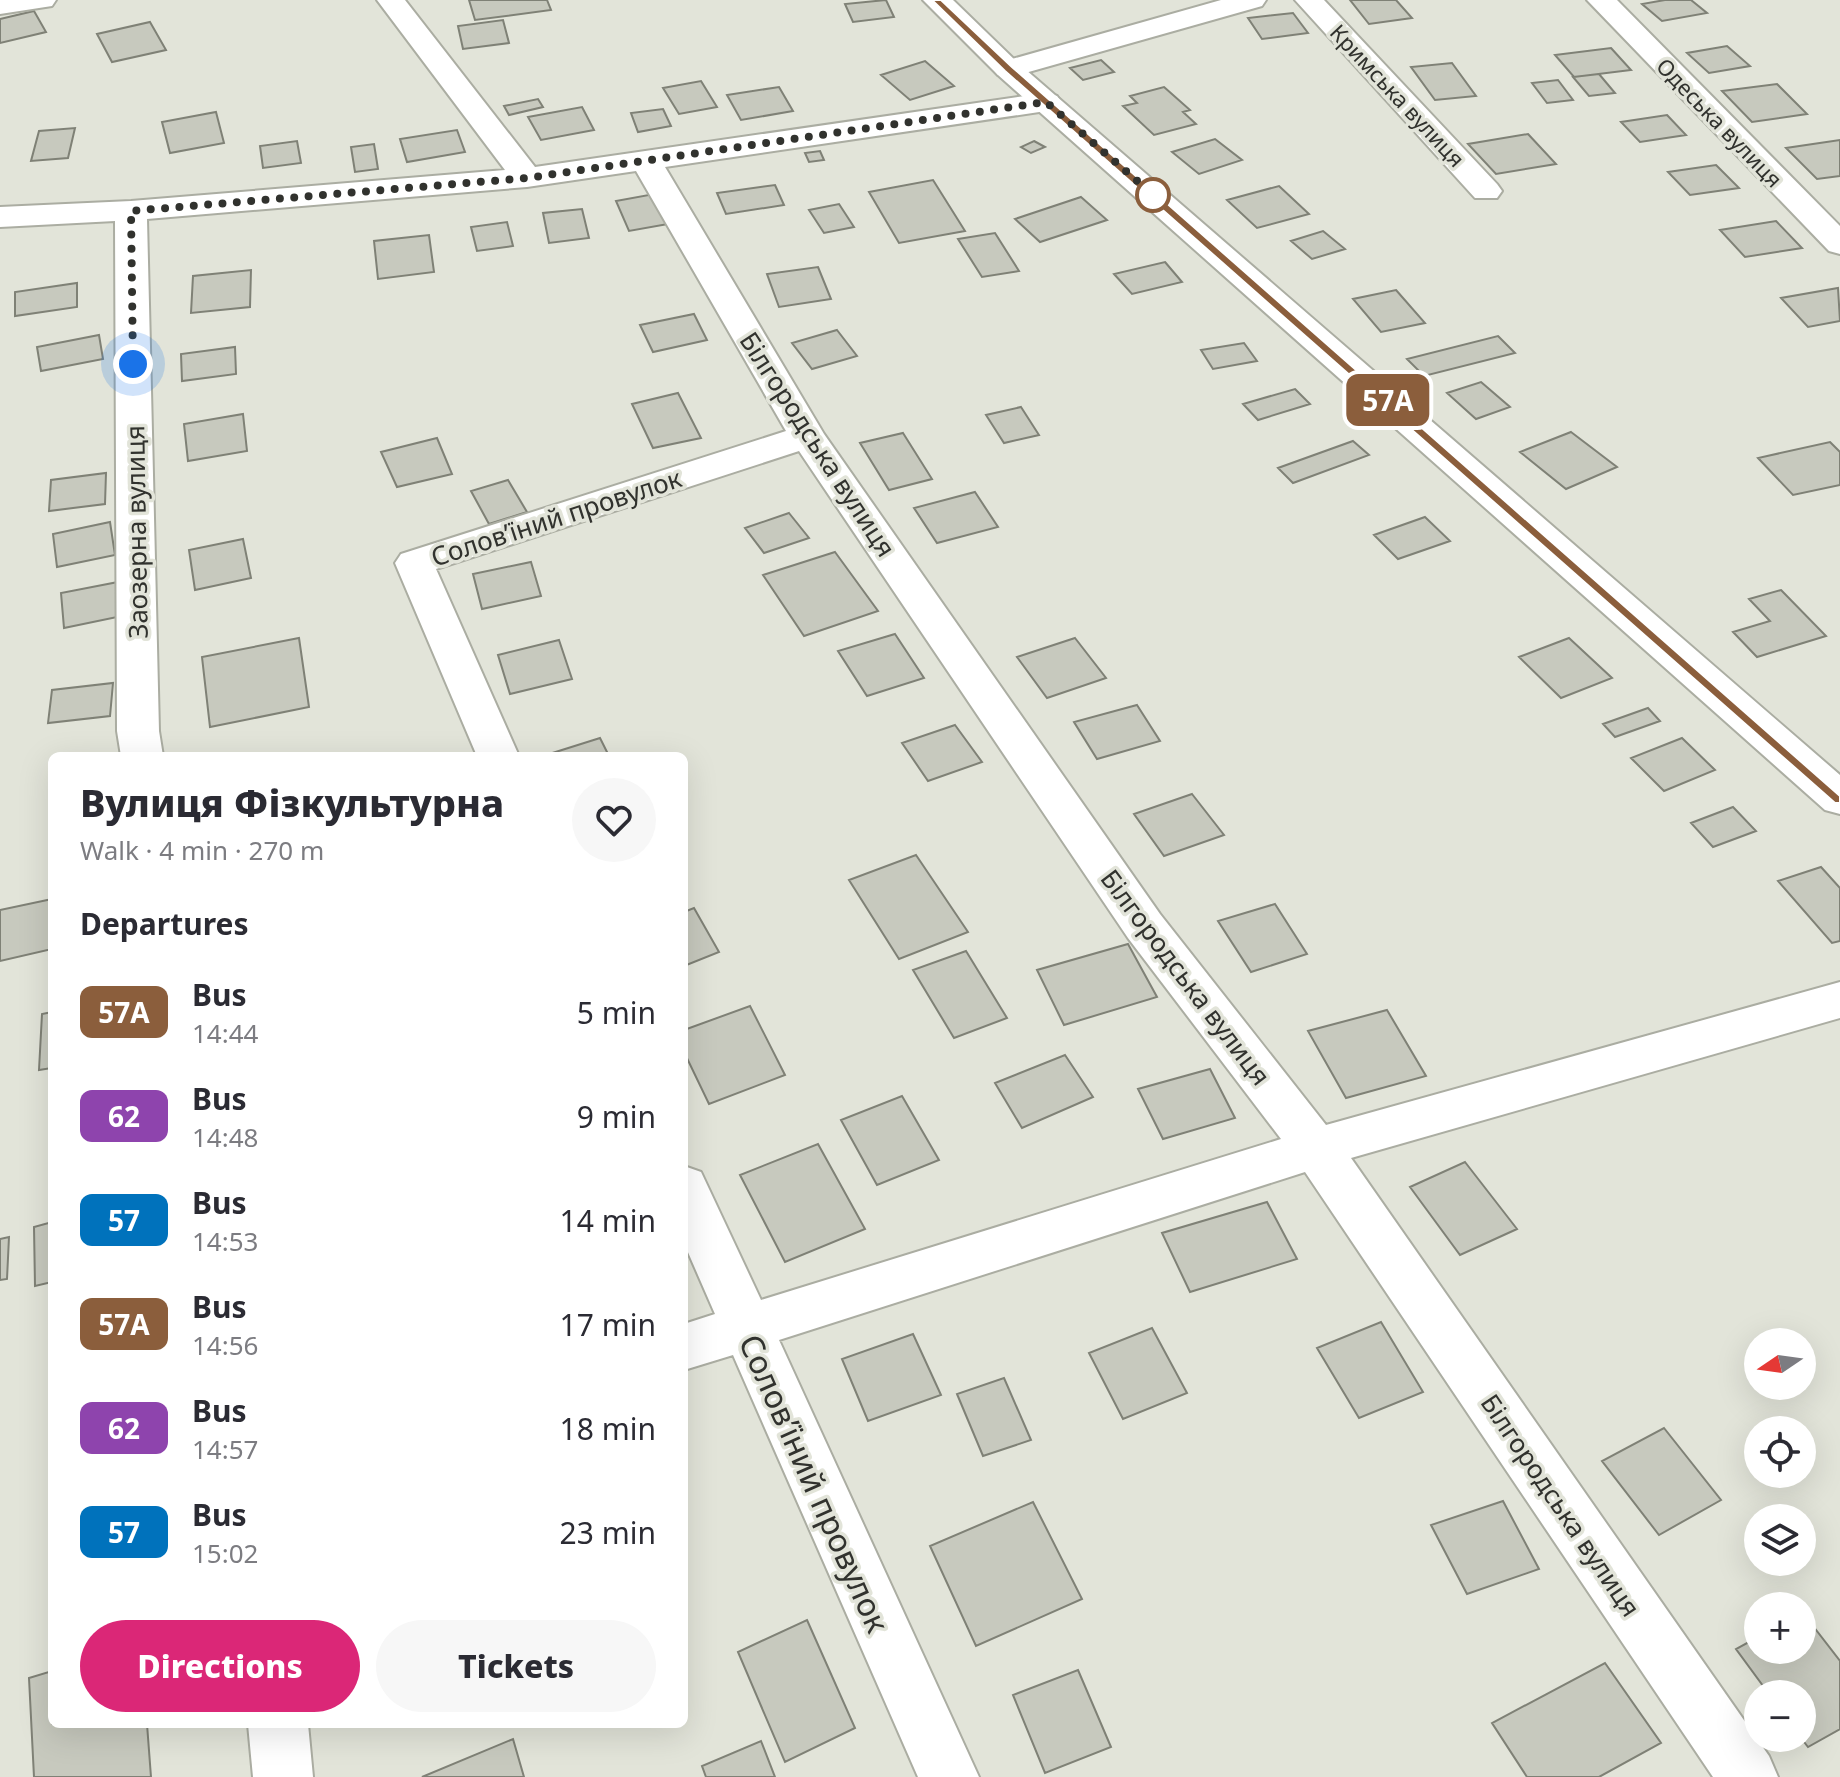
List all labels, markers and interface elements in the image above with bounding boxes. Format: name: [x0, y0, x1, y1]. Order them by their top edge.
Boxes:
street label: Кримська вулиця: [1324, 17, 1472, 173]
street label: Одеська вулиця: [1650, 51, 1790, 193]
unlabelled marker: [1136, 178, 1170, 212]
street label: Білгородська вулиця: [732, 325, 904, 563]
your location: [113, 344, 153, 384]
line badge: 57А: [1342, 374, 1434, 426]
text: 57А: [1362, 381, 1414, 419]
street label: Заозерна вулиця: [116, 425, 156, 639]
street label: Соловʼїний провулок: [426, 459, 686, 575]
text: Вулиця Фізкультурна: [80, 776, 504, 828]
button: heart: [572, 778, 656, 862]
text: Walk · 4 min · 270 m: [80, 832, 324, 868]
street label: Білгородська вулиця: [1093, 862, 1279, 1092]
text: Departures: [80, 903, 249, 944]
text: Bus: [192, 974, 247, 1015]
text: 5 min: [577, 992, 656, 1033]
text: 57А: [98, 993, 150, 1031]
text: 14:44: [192, 1015, 258, 1051]
text: Bus: [192, 1078, 247, 1119]
text: 9 min: [577, 1096, 656, 1137]
text: 62: [108, 1097, 140, 1135]
text: 14:48: [192, 1119, 258, 1155]
text: Bus: [192, 1182, 247, 1223]
text: 14 min: [560, 1200, 656, 1241]
text: 57: [108, 1201, 140, 1239]
text: 14:53: [192, 1223, 258, 1259]
text: Bus: [192, 1286, 247, 1327]
text: 17 min: [560, 1304, 656, 1345]
text: 57А: [98, 1305, 150, 1343]
text: 14:56: [192, 1327, 258, 1363]
street label: Соловʼїний провулок: [730, 1327, 900, 1639]
north arrow: [1744, 1328, 1816, 1400]
map controls: [1744, 1328, 1816, 1752]
street label: Білгородська вулиця: [1473, 1387, 1649, 1623]
text: Bus: [192, 1390, 247, 1431]
text: 18 min: [560, 1408, 656, 1449]
text: 62: [108, 1409, 140, 1447]
button: locate: [1744, 1416, 1816, 1488]
text: 14:57: [192, 1431, 258, 1467]
text: Bus: [192, 1494, 247, 1535]
button: layers: [1744, 1504, 1816, 1576]
text: 23 min: [560, 1512, 656, 1553]
text: 57: [108, 1513, 140, 1551]
text: 15:02: [192, 1535, 258, 1571]
button: +: [1744, 1592, 1816, 1664]
button: Directions: [80, 1620, 360, 1712]
button: Tickets: [376, 1620, 656, 1712]
button: −: [1744, 1680, 1816, 1752]

